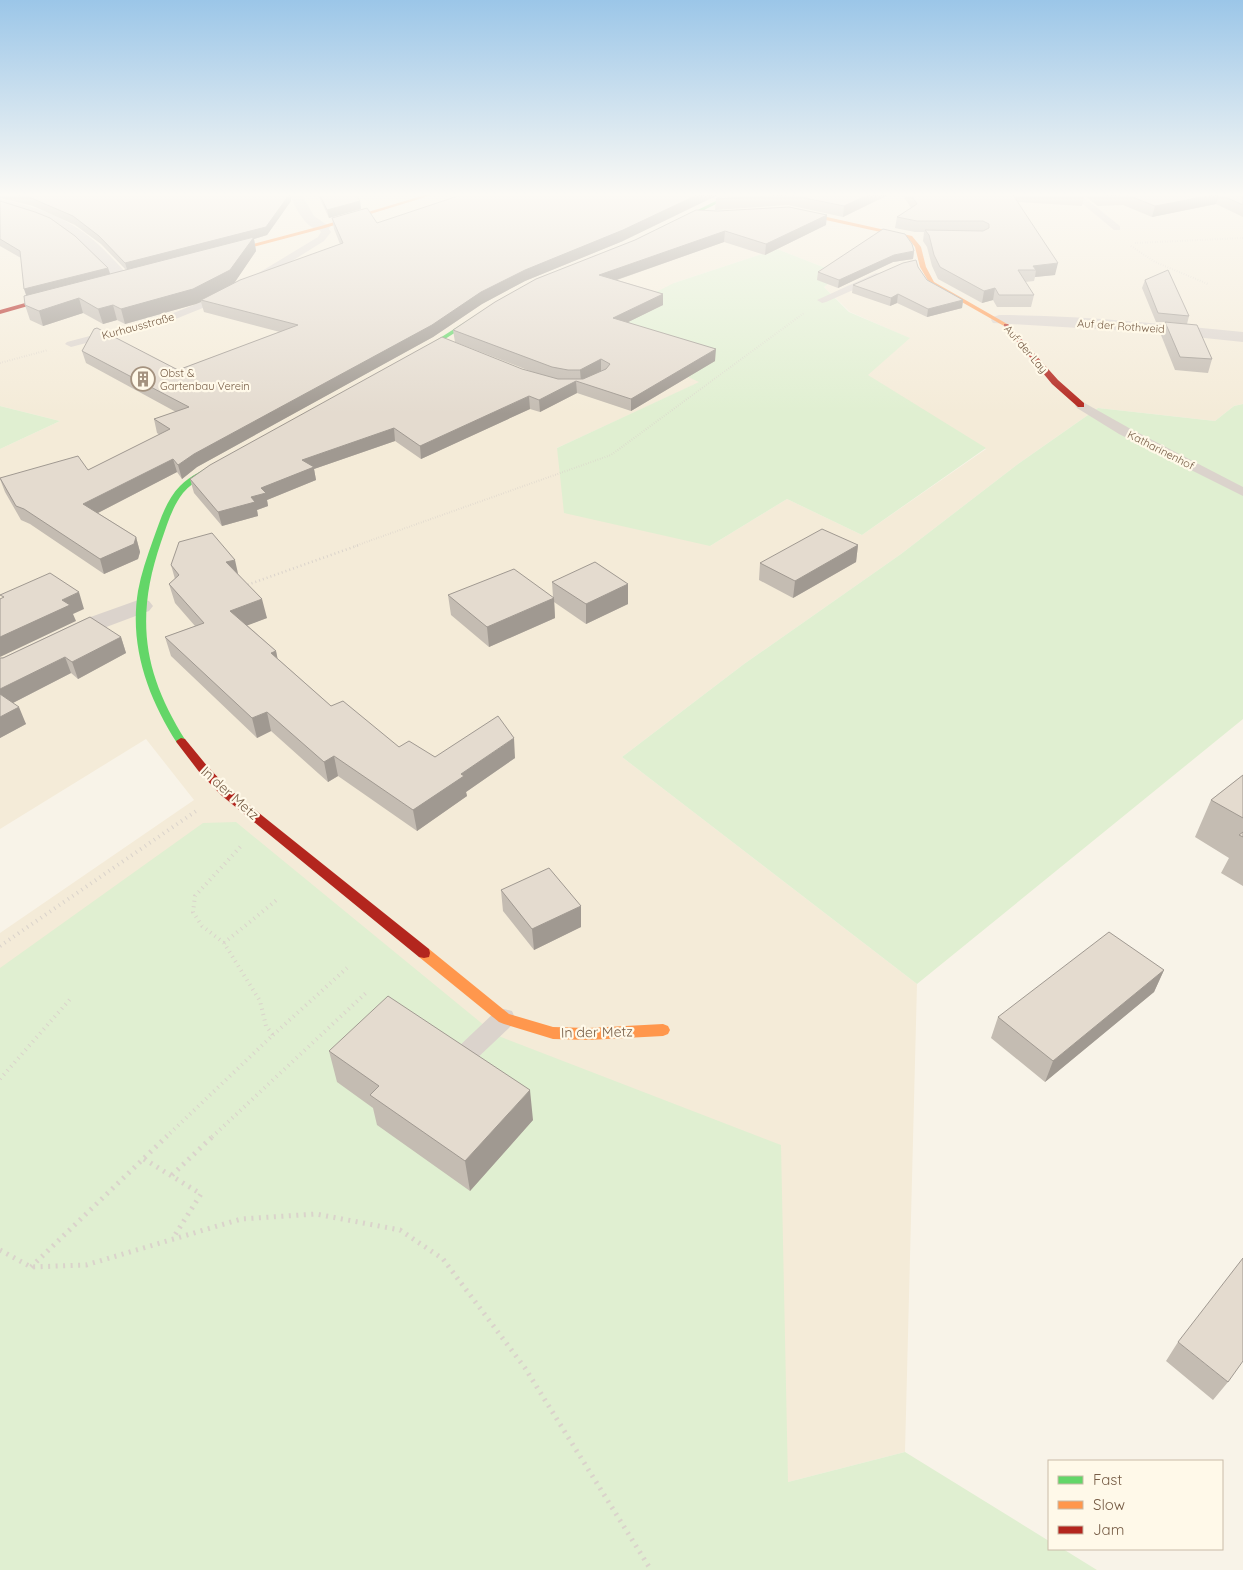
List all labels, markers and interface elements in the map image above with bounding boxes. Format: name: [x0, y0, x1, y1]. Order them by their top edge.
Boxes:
street label: Kurhausstraße: [100, 310, 176, 342]
street label: Auf der Rothweid: [1077, 316, 1165, 336]
street label: Auf der Lay: [1001, 322, 1051, 376]
building icon: Obst & Gartenbau Verein: [130, 366, 156, 392]
place label: Obst & Gartenbau Verein: [160, 366, 250, 393]
street label: Katharinenhof: [1125, 427, 1197, 473]
street label: In der Metz: [197, 762, 263, 824]
street label: In der Metz: [561, 1022, 633, 1042]
legend: [1048, 1460, 1223, 1550]
text: Fast: [1093, 1470, 1122, 1489]
text: Slow: [1093, 1495, 1125, 1514]
text: Jam: [1093, 1520, 1124, 1539]

